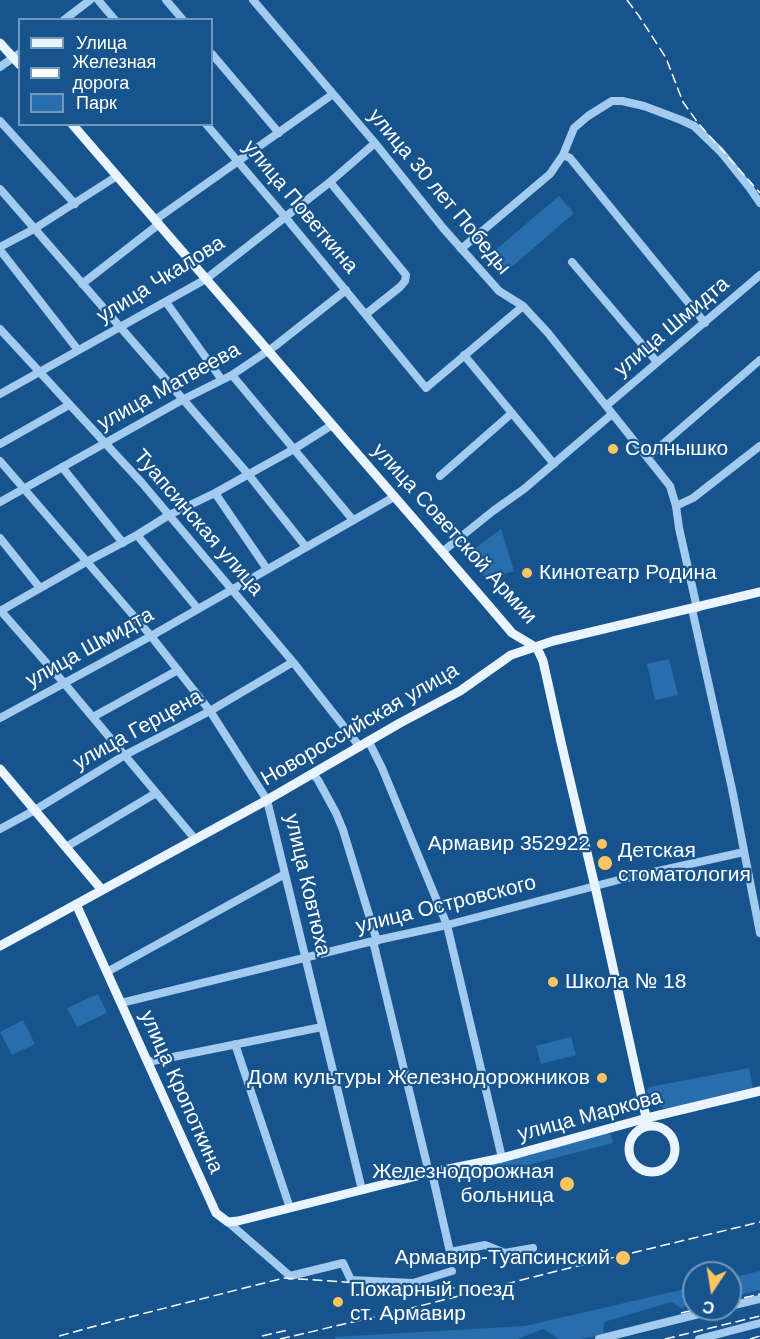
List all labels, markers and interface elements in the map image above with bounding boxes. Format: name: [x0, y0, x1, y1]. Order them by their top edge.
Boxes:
legend: [18, 18, 213, 126]
text: Улица: [76, 33, 127, 53]
text: Железная дорога: [72, 52, 156, 93]
text: Парк: [76, 93, 117, 113]
street label: улица 30 лет Победы: [362, 104, 516, 280]
street label: улица Поветкина: [237, 135, 363, 279]
street label: улица Чкалова: [93, 231, 229, 329]
street label: улица Шмидта: [609, 272, 735, 382]
street label: улица Матвеева: [93, 337, 245, 437]
place label: Солнышко: [625, 436, 728, 462]
street label: улица Советской Армии: [366, 438, 542, 630]
marker: Солнышко: [606, 442, 620, 456]
street label: Туапсинская улица: [128, 445, 268, 601]
place label: Кинотеатр Родина: [539, 560, 717, 586]
marker: Кинотеатр Родина: [520, 566, 534, 580]
street label: улица Шмидта: [22, 602, 158, 694]
street label: Новороссийская улица: [257, 658, 463, 792]
street label: улица Герцена: [69, 684, 207, 776]
street label: улица Ковтюха: [278, 811, 336, 959]
place label: Армавир 352922: [428, 831, 590, 857]
marker: Армавир 352922: [595, 837, 609, 851]
place label: Детская стоматология: [618, 838, 751, 888]
marker: Детская стоматология: [596, 854, 614, 872]
street label: улица Островского: [353, 870, 539, 940]
place label: Школа № 18: [565, 969, 686, 995]
marker: Школа № 18: [546, 975, 560, 989]
street label: улица Кропоткина: [134, 1007, 228, 1177]
place label: Дом культуры Железнодорожников: [247, 1065, 590, 1091]
marker: Дом культуры Железнодорожников: [595, 1071, 609, 1085]
street label: улица Маркова: [515, 1085, 665, 1147]
place label: Железнодорожная больница: [372, 1159, 554, 1209]
marker: Железнодорожная больница: [558, 1175, 576, 1193]
place label: Армавир-Туапсинский: [395, 1245, 610, 1271]
marker: Армавир-Туапсинский: [614, 1249, 632, 1267]
north arrow: [682, 1261, 742, 1321]
place label: Пожарный поезд ст. Армавир: [350, 1277, 514, 1327]
marker: Пожарный поезд ст. Армавир: [331, 1295, 345, 1309]
text: С: [701, 1298, 716, 1317]

